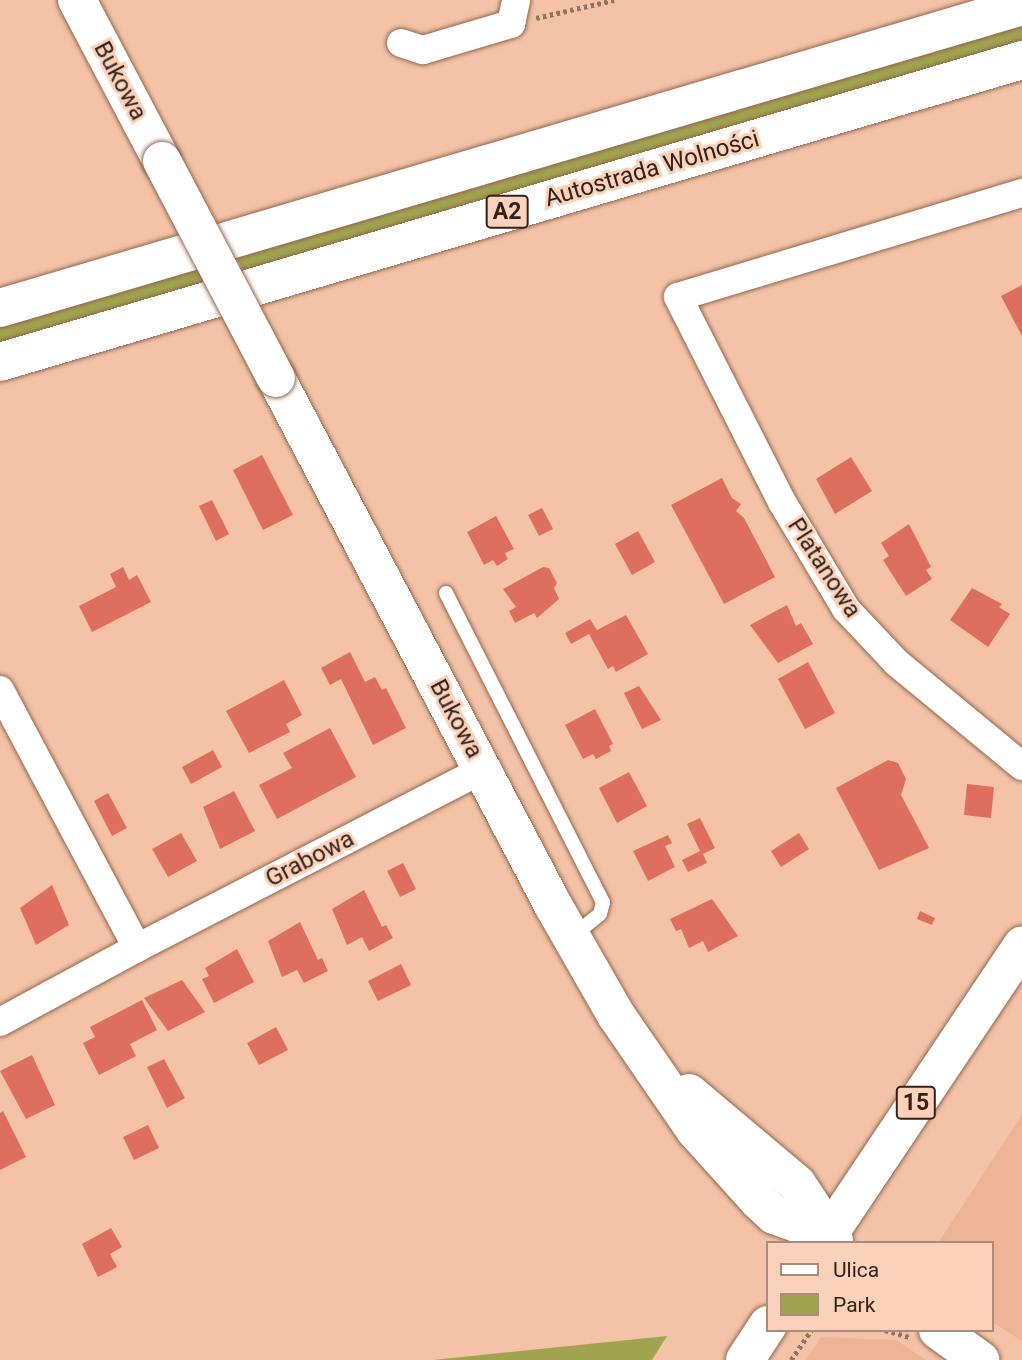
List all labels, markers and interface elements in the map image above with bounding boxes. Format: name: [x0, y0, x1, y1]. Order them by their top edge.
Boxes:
street label: Bukowa: [87, 37, 153, 125]
street label: Autostrada Wolności: [541, 125, 763, 213]
road number: A2: [484, 192, 530, 232]
street label: Platanowa: [781, 513, 867, 623]
street label: Bukowa: [423, 675, 489, 763]
street label: Grabowa: [261, 825, 359, 893]
road number: 15: [895, 1084, 937, 1122]
legend: [766, 1241, 994, 1332]
text: Ulica: [833, 1258, 879, 1282]
text: Park: [833, 1293, 875, 1317]

